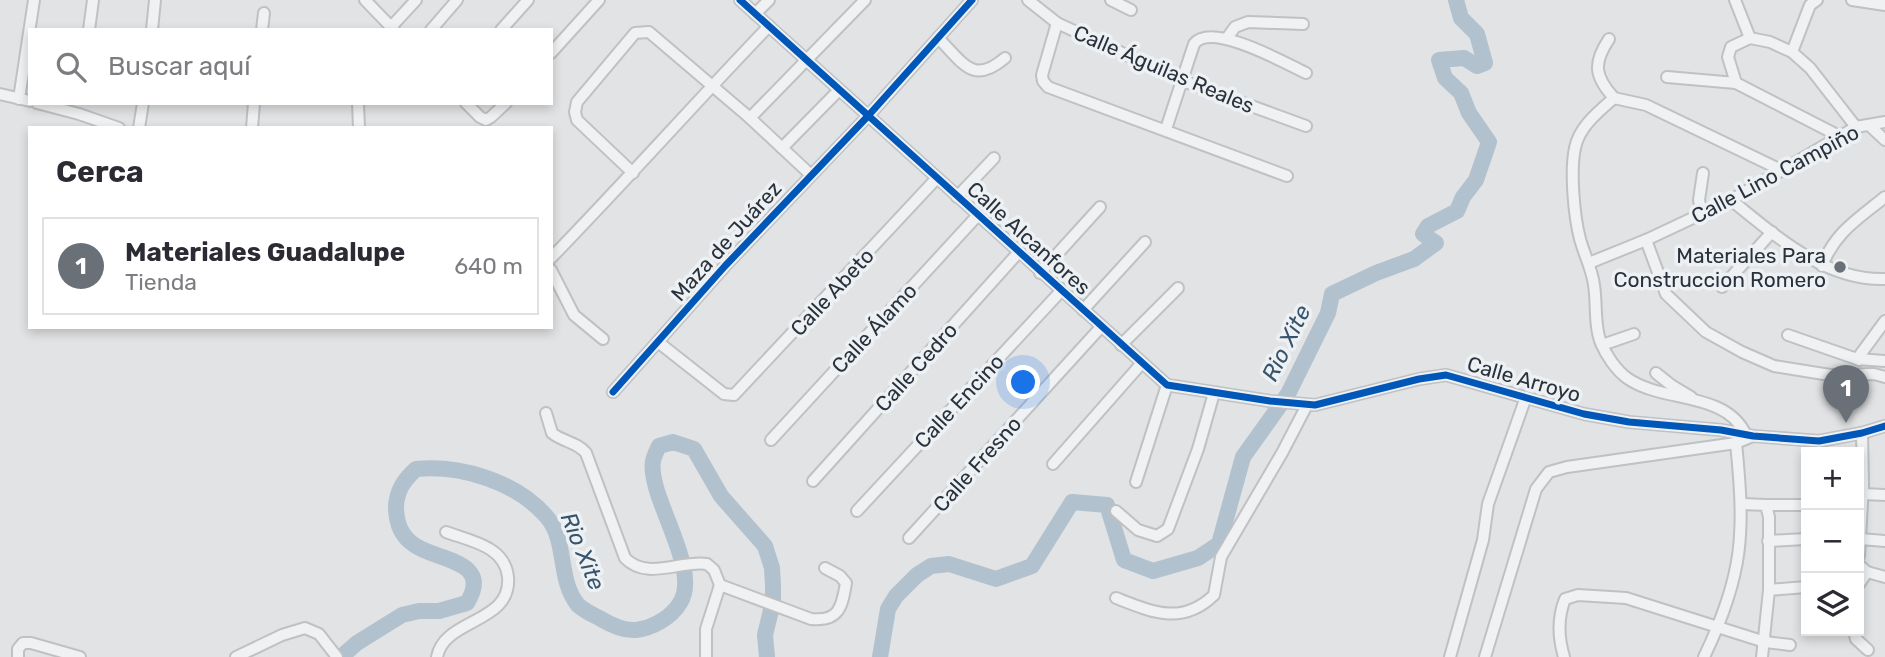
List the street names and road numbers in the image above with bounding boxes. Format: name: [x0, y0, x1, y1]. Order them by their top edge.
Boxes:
street label: Calle Águilas Reales: [1070, 20, 1258, 118]
street label: Calle Lino Campiño: [1687, 119, 1863, 229]
street label: Maza de Juárez: [666, 176, 786, 306]
street label: Calle Alcanfores: [962, 176, 1096, 300]
street label: Calle Abeto: [785, 243, 879, 341]
street label: Calle Álamo: [826, 278, 922, 378]
street label: Calle Cedro: [870, 317, 962, 417]
street label: Calle Encino: [909, 349, 1009, 453]
street label: Calle Arroyo: [1464, 351, 1584, 407]
street label: Calle Fresno: [928, 411, 1026, 517]

